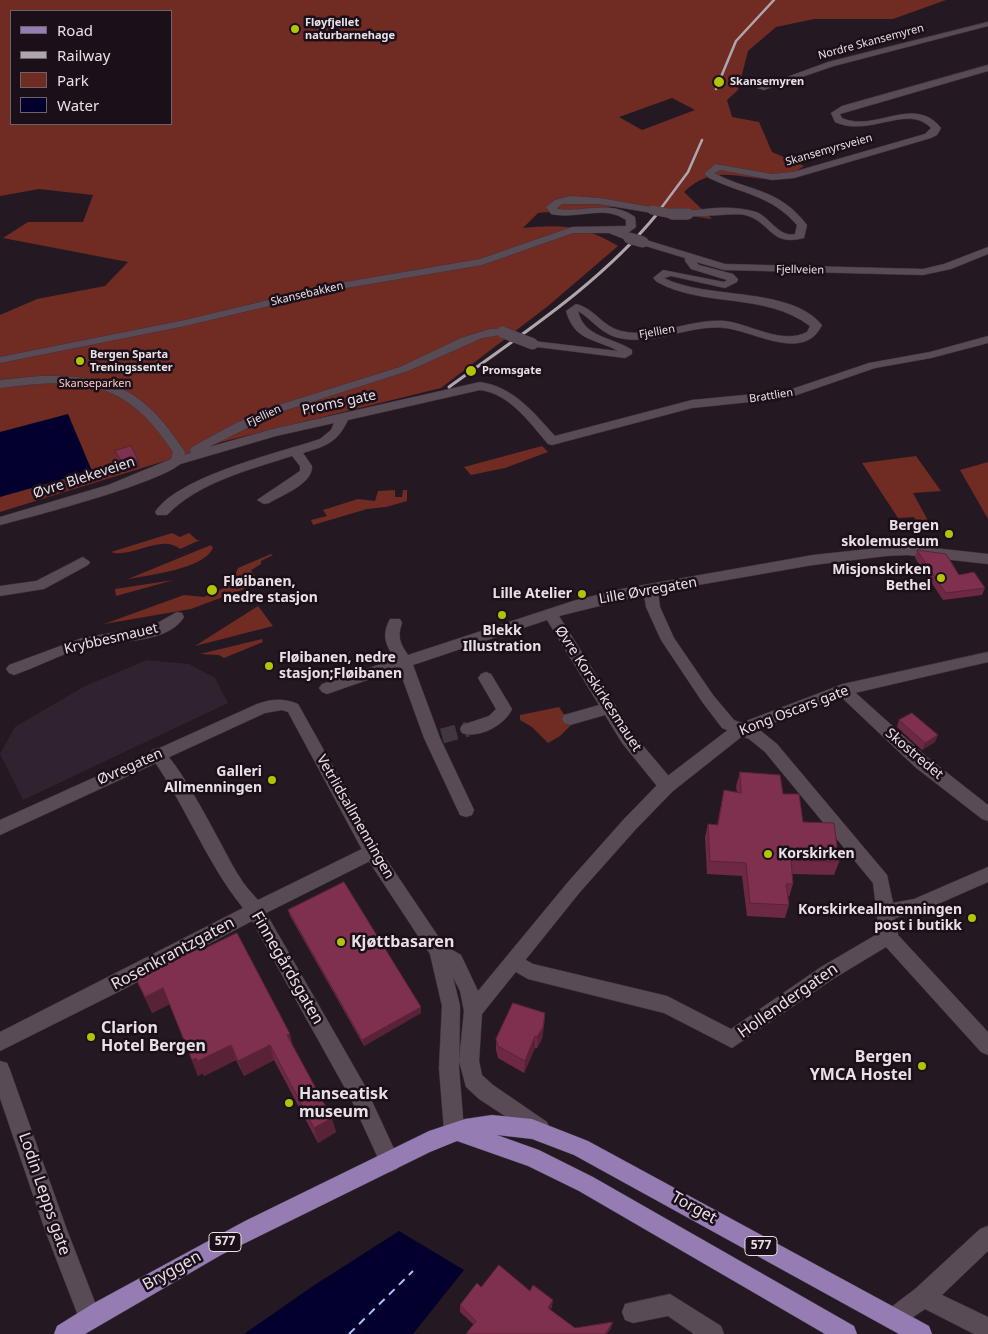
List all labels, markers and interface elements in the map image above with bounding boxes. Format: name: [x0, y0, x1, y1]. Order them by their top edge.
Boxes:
legend: [10, 10, 172, 125]
place label: Fløyfjellet naturbarnehage: [305, 16, 395, 42]
text: Road: [57, 20, 93, 40]
street label: Nordre Skansemyren: [817, 22, 925, 62]
marker: Fløyfjellet naturbarnehage: [289, 23, 301, 35]
text: Railway: [57, 45, 110, 65]
text: Park: [57, 70, 89, 90]
marker: Skansemyren: [712, 75, 726, 89]
place label: Skansemyren: [730, 75, 804, 89]
text: Water: [57, 95, 99, 115]
street label: Skansemyrsveien: [784, 131, 874, 169]
street label: Fjellveien: [776, 263, 824, 277]
street label: Skansebakken: [269, 279, 345, 309]
street label: Fjellien: [638, 322, 676, 342]
place label: Bergen Sparta Treningssenter: [90, 348, 173, 374]
marker: Bergen Sparta Treningssenter: [74, 355, 86, 367]
marker: Promsgate: [464, 364, 478, 378]
place label: Promsgate: [482, 364, 542, 378]
park label: Skanseparken: [59, 377, 131, 391]
street label: Brattlien: [748, 386, 794, 406]
street label: Proms gate: [300, 387, 378, 419]
street label: Fjellien: [245, 402, 283, 430]
street label: Øvre Blekeveien: [31, 454, 137, 502]
place label: Bergen skolemuseum: [841, 518, 939, 550]
marker: Bergen skolemuseum: [943, 528, 955, 540]
place label: Misjonskirken Bethel: [832, 562, 931, 594]
marker: Misjonskirken Bethel: [935, 572, 947, 584]
place label: Fløibanen, nedre stasjon: [223, 574, 318, 606]
street label: Lille Øvregaten: [598, 574, 698, 608]
marker: Fløibanen, nedre stasjon: [205, 583, 219, 597]
place label: Lille Atelier: [493, 586, 572, 602]
marker: Lille Atelier: [576, 588, 588, 600]
marker: Blekk Illustration: [496, 609, 508, 621]
street label: Krybbesmauet: [62, 620, 160, 658]
place label: Blekk Illustration: [463, 623, 541, 656]
street label: Øvre Korskirkesmauet: [551, 623, 645, 755]
place label: Fløibanen, nedre stasjon;Fløibanen: [279, 650, 402, 682]
marker: Fløibanen, nedre stasjon;Fløibanen: [263, 660, 275, 672]
street label: Kong Oscars gate: [737, 682, 851, 740]
street label: Skostredet: [882, 725, 946, 783]
street label: Øvregaten: [95, 745, 165, 789]
street label: Vetrlidsallmenningen: [313, 752, 397, 882]
place label: Galleri Allmenningen: [164, 764, 262, 796]
marker: Galleri Allmenningen: [266, 774, 278, 786]
place label: Korskirken: [778, 846, 855, 862]
marker: Korskirken: [762, 848, 774, 860]
place label: Korskirkeallmenningen post i butikk: [798, 902, 962, 934]
street label: Finnegårdsgaten: [247, 908, 327, 1028]
marker: Korskirkeallmenningen post i butikk: [966, 912, 978, 924]
street label: Rosenkrantzgaten: [108, 913, 238, 995]
place label: Kjøttbasaren: [351, 932, 454, 952]
marker: Kjøttbasaren: [335, 936, 347, 948]
street label: Hollendergaten: [734, 959, 842, 1043]
place label: Clarion Hotel Bergen: [101, 1018, 206, 1056]
marker: Clarion Hotel Bergen: [85, 1031, 97, 1043]
place label: Bergen YMCA Hostel: [810, 1047, 912, 1085]
marker: Bergen YMCA Hostel: [916, 1060, 928, 1072]
place label: Hanseatisk museum: [299, 1084, 388, 1122]
marker: Hanseatisk museum: [283, 1097, 295, 1109]
street label: Lodin Lepps gate: [14, 1130, 74, 1258]
street label: Torget: [668, 1188, 720, 1228]
road number: 577: [209, 1232, 241, 1252]
road number: 577: [745, 1236, 777, 1256]
street label: Bryggen: [139, 1247, 205, 1295]

